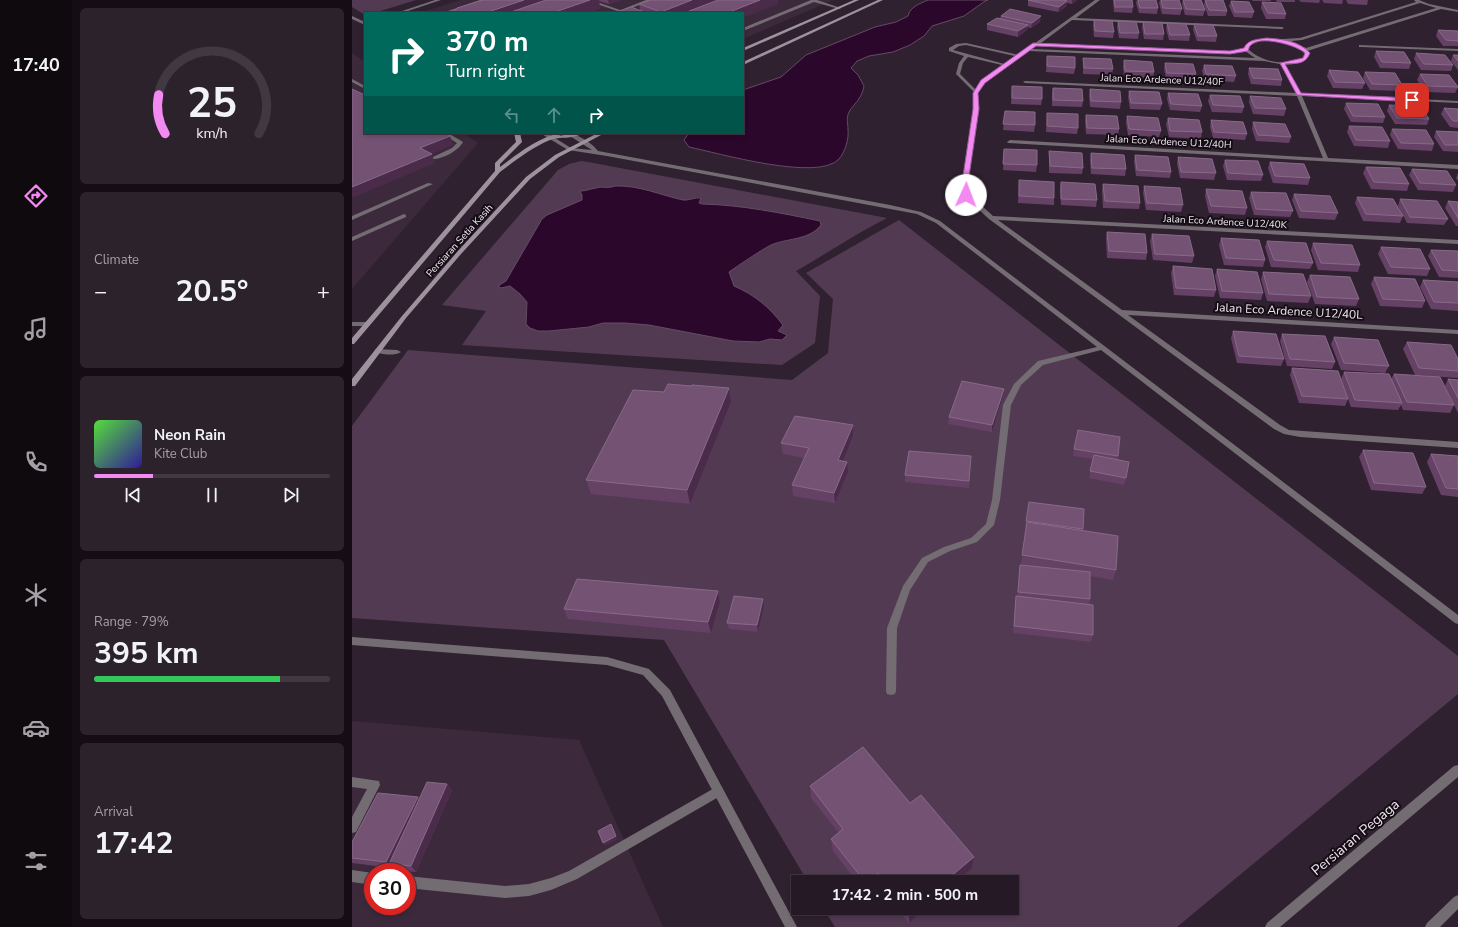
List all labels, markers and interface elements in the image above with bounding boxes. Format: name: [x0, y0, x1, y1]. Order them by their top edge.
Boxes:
text: 370 m: [446, 23, 529, 61]
icon: right: [380, 28, 432, 80]
text: 17:40: [12, 53, 60, 77]
text: Turn right: [446, 59, 525, 83]
street label: Jalan Eco Ardence U12/40F: [1099, 71, 1224, 89]
text: 25: [187, 75, 237, 132]
pin: [1395, 83, 1429, 117]
icon: arrive: [1401, 89, 1423, 111]
icon: left: [501, 104, 523, 126]
icon: ahead: [543, 104, 565, 126]
icon: right: [585, 104, 607, 126]
text: km/h: [196, 123, 228, 142]
street label: Jalan Eco Ardence U12/40H: [1105, 132, 1232, 152]
position arrow: [945, 174, 987, 216]
icon: directions: [22, 182, 50, 210]
street label: Persiaran Setia Kasih: [423, 201, 496, 280]
street label: Jalan Eco Ardence U12/40K: [1162, 212, 1288, 232]
text: Climate: [94, 251, 139, 269]
text: 20.5°: [176, 271, 248, 312]
text: −: [94, 277, 107, 307]
text: +: [317, 277, 330, 307]
street label: Jalan Eco Ardence U12/40L: [1214, 299, 1364, 323]
icon: music: [22, 315, 50, 343]
text: Neon Rain: [154, 425, 226, 445]
text: Kite Club: [154, 445, 207, 463]
icon: phone: [22, 448, 50, 476]
icon: previous: [122, 484, 144, 506]
icon: pause: [201, 484, 223, 506]
icon: next: [280, 484, 302, 506]
icon: climate: [22, 581, 50, 609]
text: Range · 79%: [94, 613, 169, 631]
text: 395 km: [94, 633, 199, 674]
icon: car: [22, 714, 50, 742]
street label: Persiaran Pegaga: [1307, 795, 1403, 880]
text: Arrival: [94, 803, 133, 821]
text: 17:42: [94, 823, 173, 864]
icon: filters: [22, 847, 50, 875]
speed limit sign: 30: [364, 863, 416, 915]
text: 17:42 · 2 min · 500 m: [832, 885, 978, 905]

